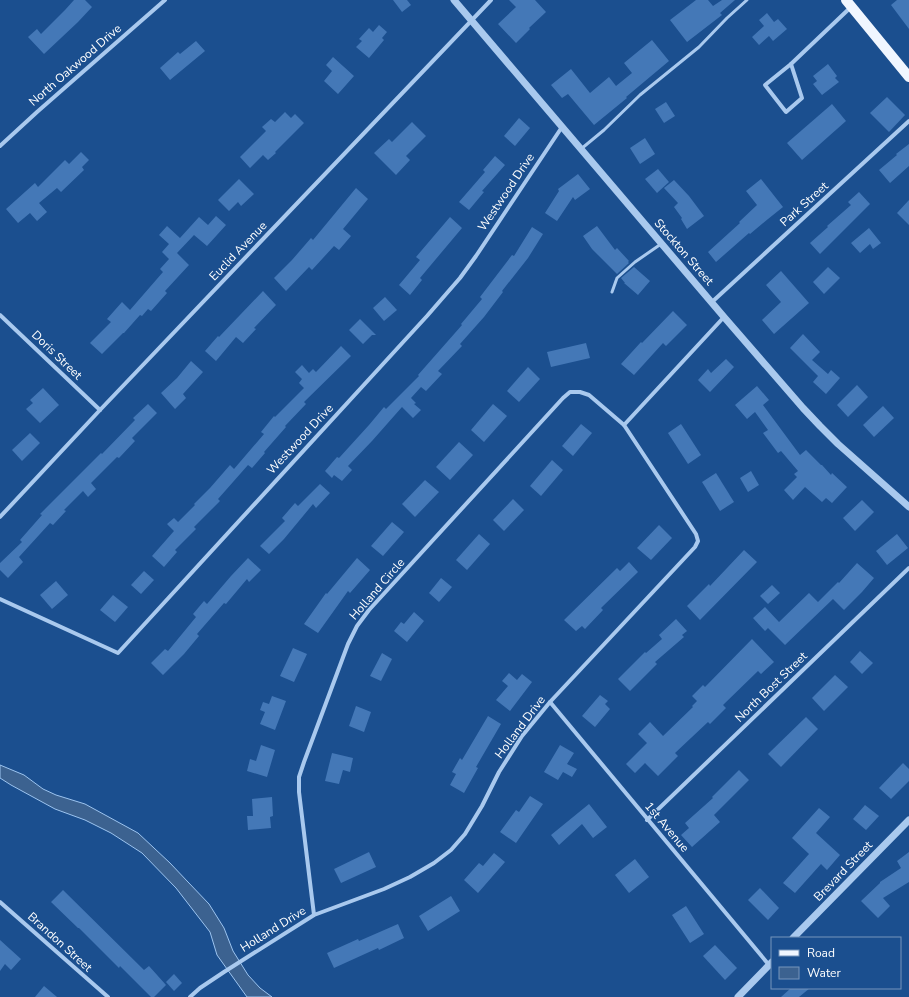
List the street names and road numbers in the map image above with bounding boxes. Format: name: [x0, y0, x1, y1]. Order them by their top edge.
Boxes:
street label: North Oakwood Drive: [25, 20, 125, 110]
street label: Westwood Drive: [474, 150, 538, 234]
street label: Park Street: [776, 178, 832, 230]
street label: Stockton Street: [651, 215, 718, 289]
street label: Euclid Avenue: [206, 218, 270, 284]
street label: Doris Street: [28, 327, 86, 384]
street label: Westwood Drive: [263, 400, 337, 478]
street label: Holland Circle: [346, 555, 408, 623]
street label: North Bost Street: [731, 648, 811, 726]
street label: Holland Drive: [491, 692, 549, 762]
street label: 1st Avenue: [641, 798, 693, 856]
street label: Brevard Street: [810, 837, 876, 905]
street label: Holland Drive: [237, 902, 309, 956]
street label: Brandon Street: [24, 909, 96, 976]

